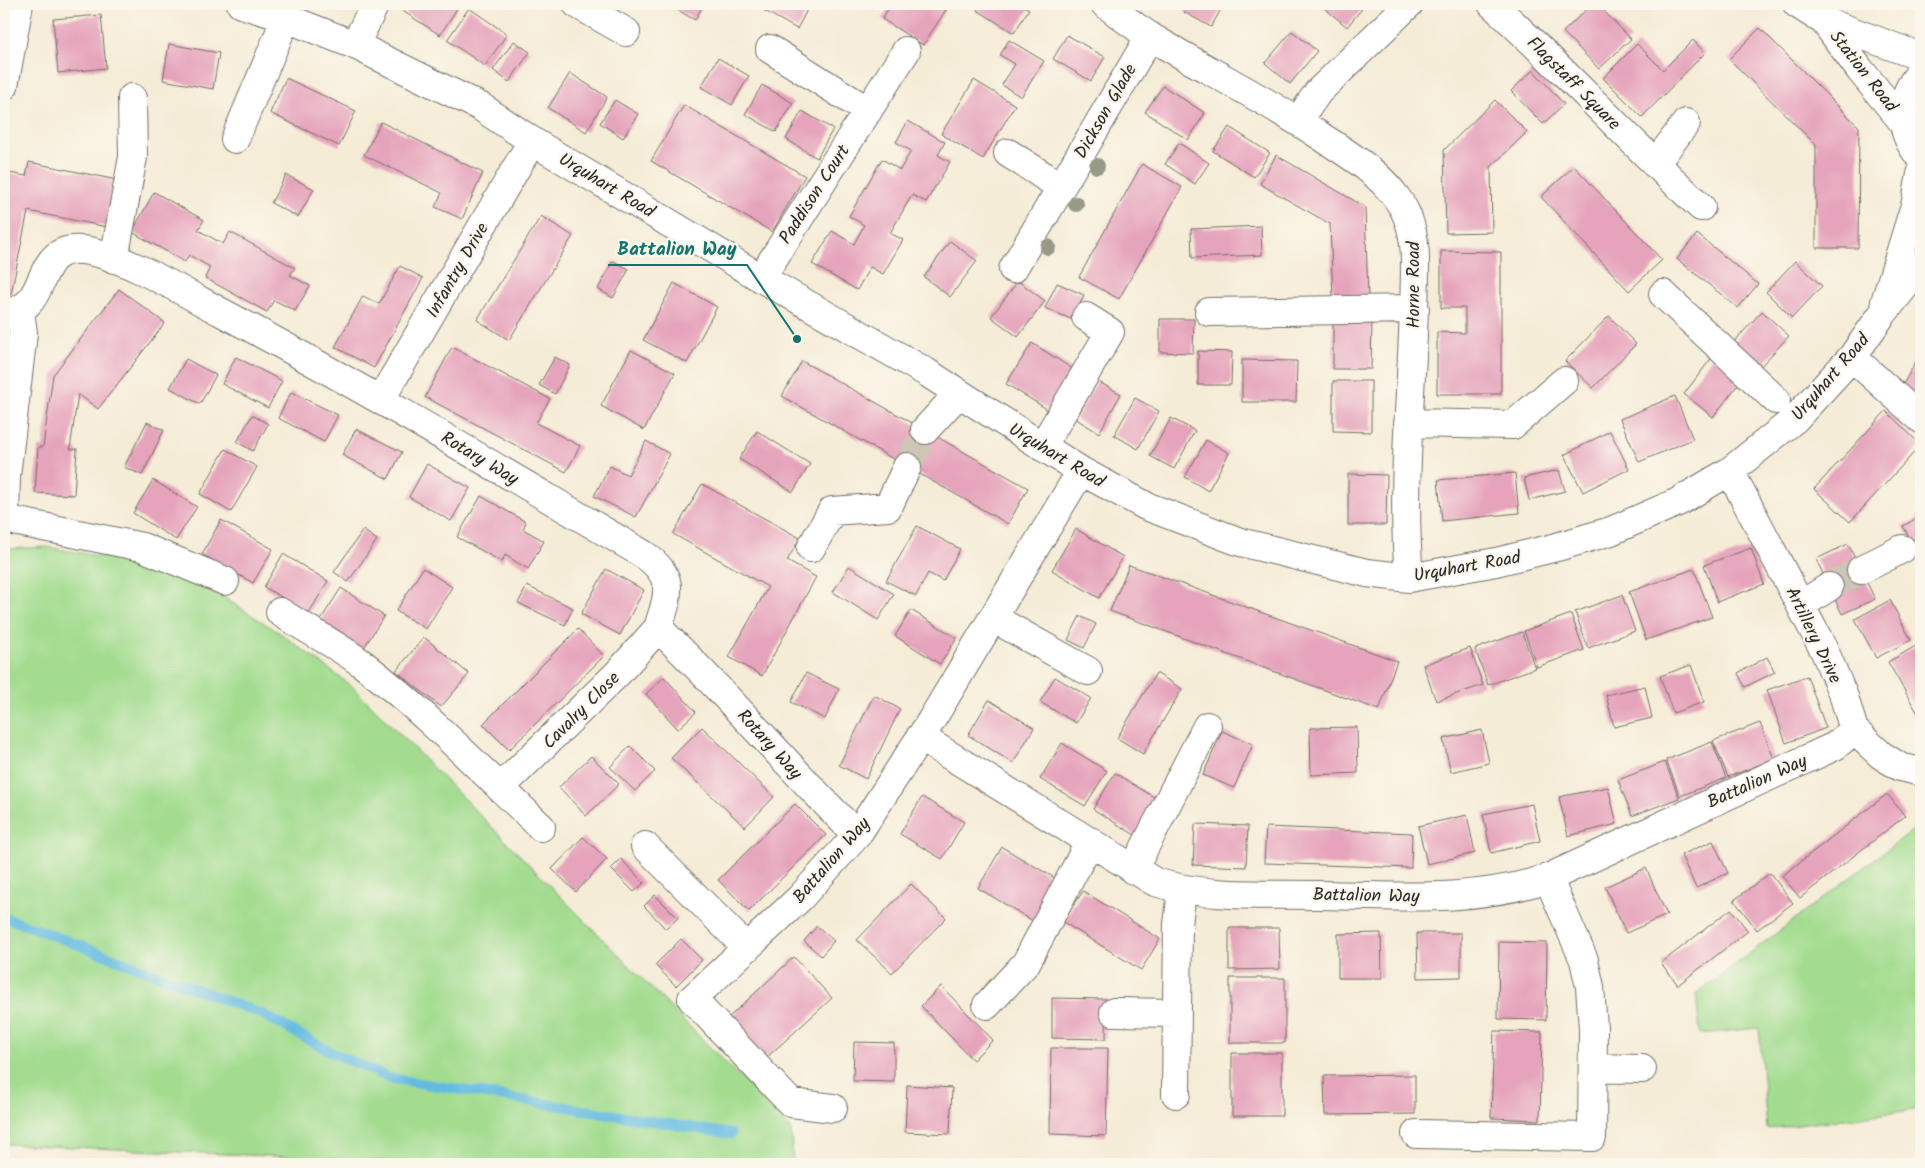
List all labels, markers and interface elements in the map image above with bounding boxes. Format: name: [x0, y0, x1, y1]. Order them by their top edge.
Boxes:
street label: Station Road: [1821, 25, 1905, 120]
street label: Flagstaff Square: [1519, 30, 1627, 138]
street label: Dickson Glade: [1067, 59, 1145, 165]
street label: Paddison Court: [772, 138, 859, 250]
street label: Urquhart Road: [552, 146, 661, 227]
street label: Infantry Drive: [419, 218, 497, 324]
callout: Battalion Way: [608, 231, 747, 265]
text: Battalion Way: [617, 235, 737, 265]
street label: Horne Road: [1400, 240, 1429, 329]
street label: Urquhart Road: [1785, 327, 1878, 428]
street label: Urquhart Road: [1002, 416, 1111, 497]
street label: Rotary Way: [435, 425, 524, 494]
street label: Urquhart Road: [1411, 544, 1524, 591]
street label: Artillery Drive: [1777, 582, 1849, 689]
street label: Cavalry Close: [536, 665, 628, 757]
street label: Rotary Way: [729, 703, 809, 787]
street label: Battalion Way: [1703, 747, 1813, 817]
street label: Battalion Way: [786, 811, 879, 911]
street label: Battalion Way: [1312, 881, 1420, 912]

